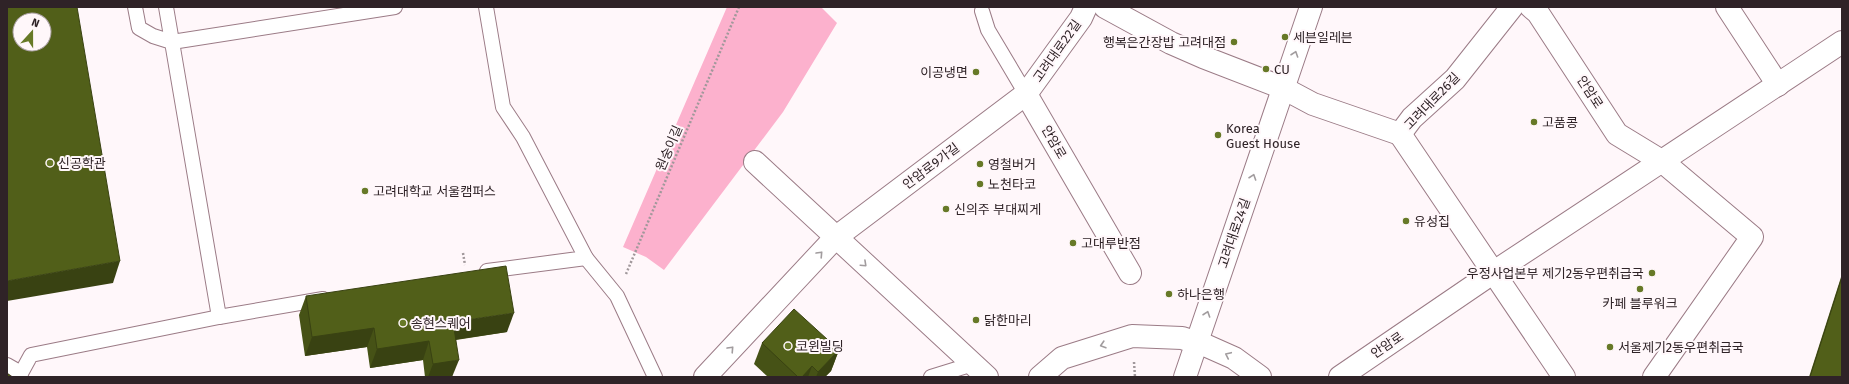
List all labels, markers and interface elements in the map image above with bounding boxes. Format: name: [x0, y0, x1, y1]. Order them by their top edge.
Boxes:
north arrow: [12, 12, 52, 52]
text: N: [30, 16, 41, 31]
street label: 고려대로22길: [1030, 17, 1084, 85]
place label: 세븐일레븐: [1293, 30, 1353, 45]
marker: 세븐일레븐: [1280, 32, 1290, 42]
place label: 행복은간장밥 고려대점: [1103, 35, 1226, 50]
marker: 행복은간장밥 고려대점: [1229, 37, 1239, 47]
one-way arrow: [1290, 51, 1299, 58]
place label: CU: [1274, 62, 1290, 77]
marker: CU: [1261, 64, 1271, 74]
place label: 이공냉면: [920, 65, 968, 80]
marker: 이공냉면: [971, 67, 981, 77]
street label: 고려대로26길: [1401, 69, 1463, 133]
street label: 안암로: [1574, 73, 1606, 111]
place label: 고품콩: [1542, 115, 1578, 130]
marker: 고품콩: [1529, 117, 1539, 127]
place label: Korea Guest House: [1226, 121, 1300, 151]
street label: 원숭이길: [653, 123, 685, 173]
street label: 안암로: [1039, 123, 1069, 161]
marker: Korea Guest House: [1213, 130, 1223, 140]
street label: 안암로9가길: [900, 140, 962, 192]
place label: 신공학관: [58, 156, 106, 171]
place label: 영철버거: [988, 157, 1036, 172]
marker: 신공학관: [45, 158, 55, 168]
marker: 영철버거: [975, 159, 985, 169]
one-way arrow: [1248, 174, 1257, 181]
place label: 노천타코: [988, 177, 1036, 192]
marker: 노천타코: [975, 179, 985, 189]
place label: 고려대학교 서울캠퍼스: [373, 184, 496, 199]
marker: 고려대학교 서울캠퍼스: [360, 186, 370, 196]
street label: 고려대로24길: [1215, 196, 1253, 270]
place label: 신의주 부대찌게: [954, 202, 1041, 217]
marker: 신의주 부대찌게: [941, 204, 951, 214]
place label: 유성집: [1414, 214, 1450, 229]
marker: 유성집: [1401, 216, 1411, 226]
place label: 고대루반점: [1081, 236, 1141, 251]
marker: 고대루반점: [1068, 238, 1078, 248]
one-way arrow: [815, 251, 823, 259]
one-way arrow: [859, 259, 867, 267]
place label: 우정사업본부 제기2동우편취급국: [1467, 266, 1644, 281]
marker: 우정사업본부 제기2동우편취급국: [1647, 268, 1657, 278]
marker: 카페 블루워크: [1635, 284, 1645, 294]
place label: 하나은행: [1177, 287, 1225, 302]
marker: 하나은행: [1164, 289, 1174, 299]
place label: 카페 블루워크: [1602, 296, 1678, 311]
one-way arrow: [1202, 310, 1210, 317]
place label: 닭한마리: [984, 313, 1032, 328]
marker: 닭한마리: [971, 315, 981, 325]
place label: 송현스퀘어: [411, 316, 471, 331]
marker: 송현스퀘어: [398, 318, 408, 328]
street label: 안암로: [1368, 329, 1406, 361]
place label: 코윈빌딩: [796, 339, 844, 354]
one-way arrow: [1099, 340, 1106, 349]
place label: 서울제기2동우편취급국: [1618, 340, 1744, 355]
marker: 코윈빌딩: [783, 341, 793, 351]
marker: 서울제기2동우편취급국: [1605, 342, 1615, 352]
one-way arrow: [726, 346, 733, 353]
one-way arrow: [1225, 352, 1232, 360]

